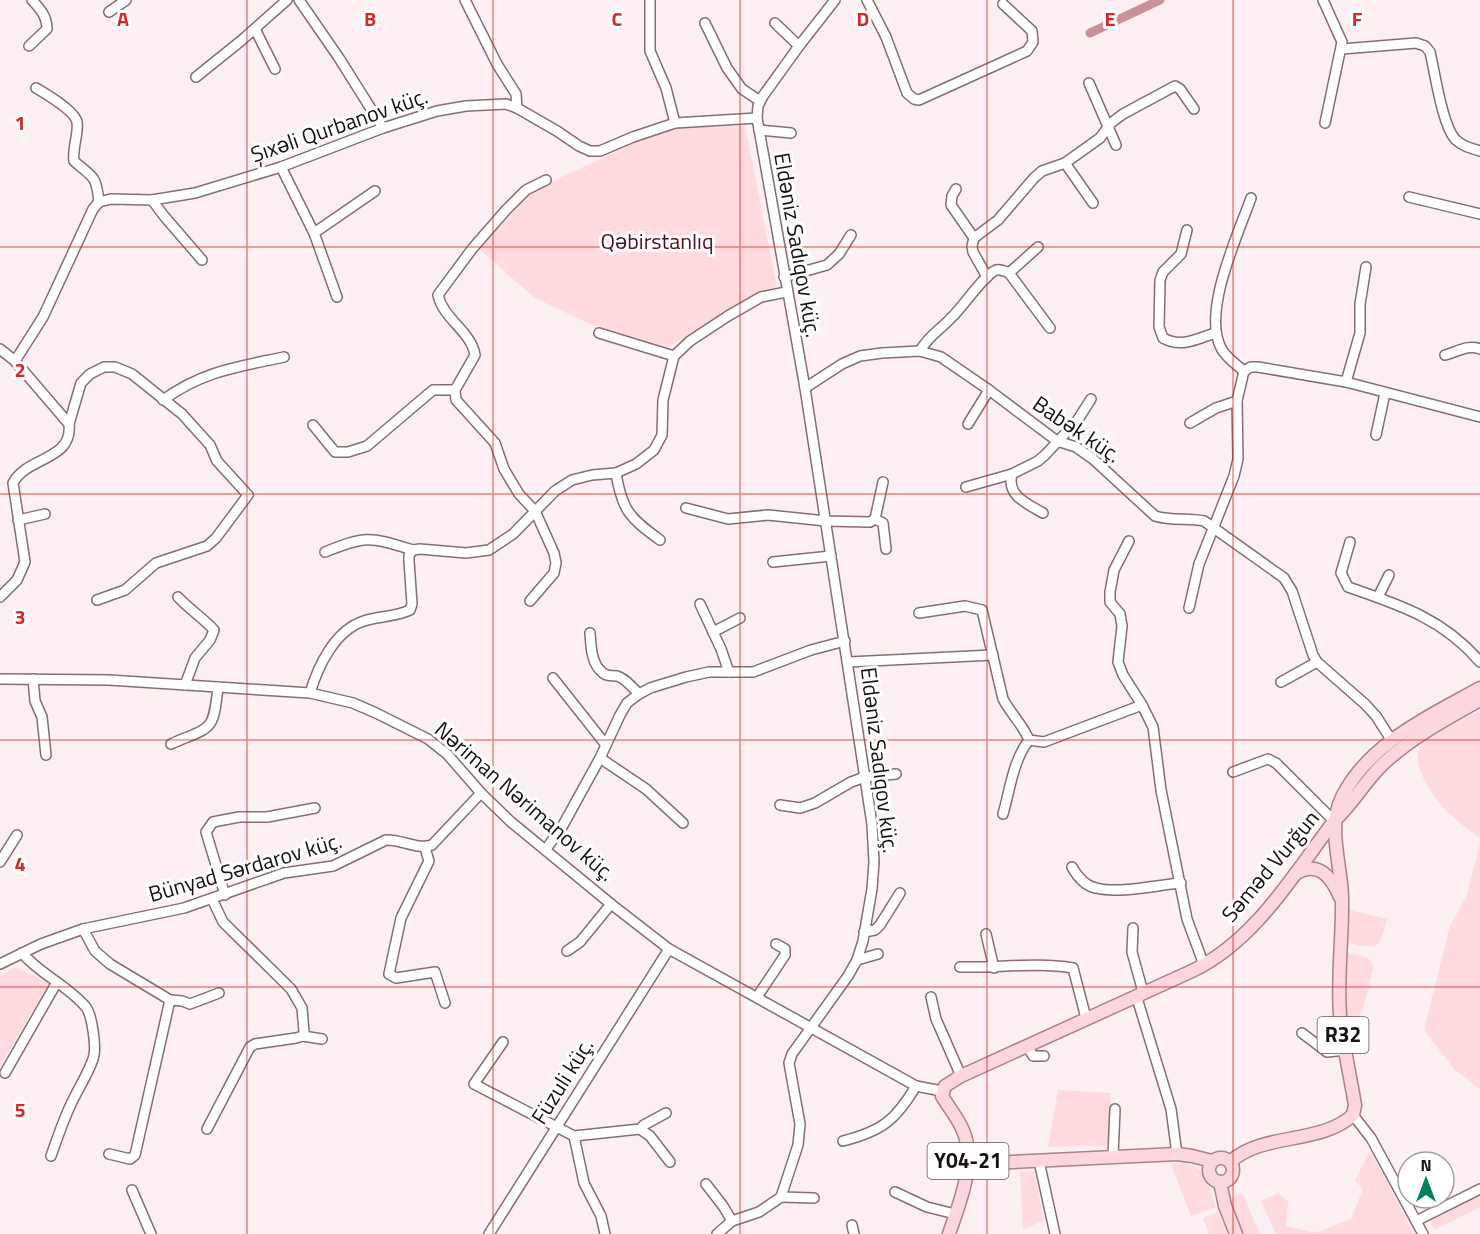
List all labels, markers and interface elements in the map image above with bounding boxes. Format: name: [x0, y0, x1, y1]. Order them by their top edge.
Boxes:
text: A: [117, 3, 129, 34]
text: B: [364, 3, 376, 34]
text: C: [612, 3, 623, 34]
text: D: [857, 3, 869, 34]
text: E: [1104, 3, 1116, 34]
text: F: [1352, 3, 1363, 34]
street label: Şıxəli Qurbanov küç.: [246, 79, 432, 171]
text: 1: [14, 107, 26, 138]
street label: Eldəniz Sadıqov küç.: [765, 150, 831, 340]
park label: Qəbirstanlıq: [600, 224, 714, 258]
text: 2: [14, 354, 26, 385]
street label: Babək küç.: [1026, 387, 1128, 471]
text: 3: [14, 601, 26, 632]
street label: Eldəniz Sadıqov küç.: [852, 665, 908, 855]
street label: Nəriman Nərimanov küç.: [427, 713, 623, 889]
street label: Səməd Vurğun: [1213, 802, 1327, 930]
street label: Bünyad Sərdarov küç.: [144, 823, 346, 911]
text: 4: [14, 848, 26, 879]
road number: R32: [1318, 1017, 1368, 1053]
street label: Füzuli küç.: [522, 1031, 602, 1131]
text: 5: [14, 1094, 26, 1125]
road number: Y04-21: [928, 1143, 1008, 1179]
north arrow: [1396, 1150, 1456, 1210]
text: N: [1420, 1153, 1432, 1177]

